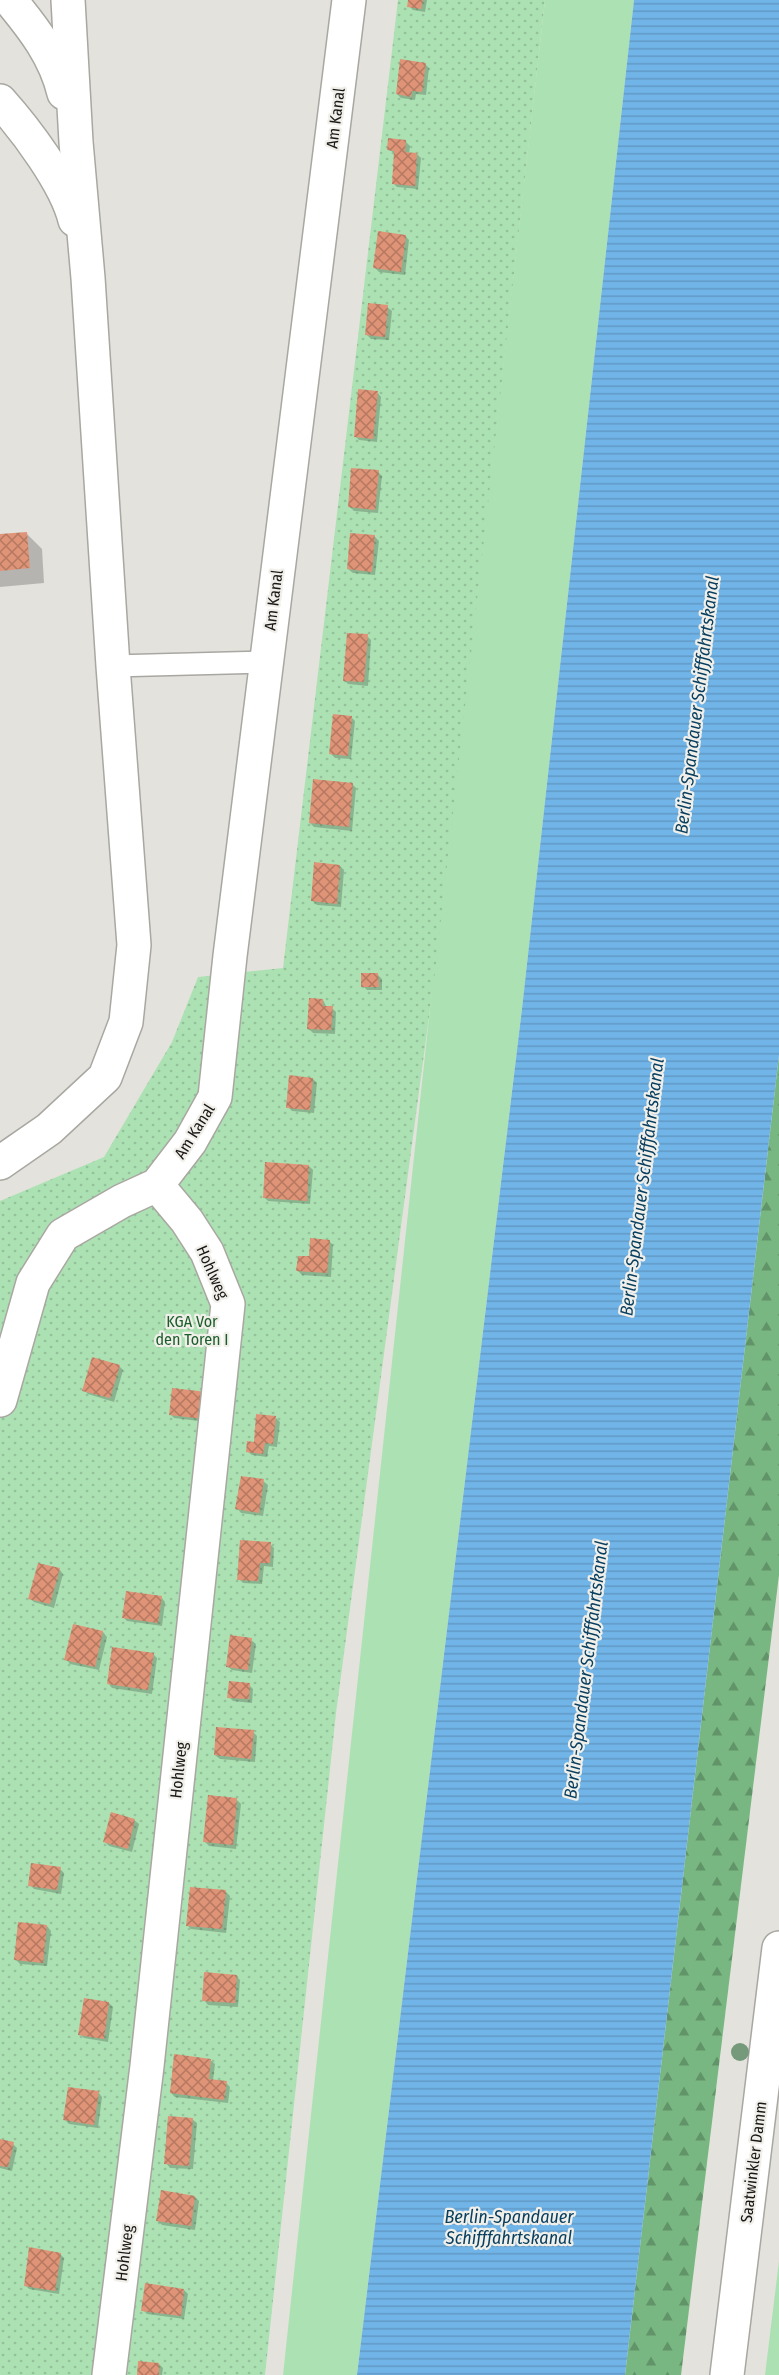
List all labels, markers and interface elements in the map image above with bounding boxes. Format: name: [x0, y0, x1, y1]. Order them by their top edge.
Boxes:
street label: Am Kanal: [322, 87, 349, 149]
street label: Am Kanal: [260, 569, 287, 631]
water label: Berlin-Spandauer Schifffahrtskanal: [670, 575, 724, 835]
water label: Berlin-Spandauer Schifffahrtskanal: [615, 1057, 669, 1317]
street label: Am Kanal: [170, 1100, 219, 1162]
street label: Hohlweg: [192, 1242, 233, 1302]
park label: KGA Vor den Toren I: [155, 1312, 229, 1349]
water label: Berlin-Spandauer Schifffahrtskanal: [559, 1540, 613, 1800]
street label: Hohlweg: [166, 1740, 191, 1799]
street label: Saatwinkler Damm: [737, 2100, 770, 2224]
water label: Berlin-Spandauer Schifffahrtskanal: [444, 2206, 574, 2249]
street label: Hohlweg: [112, 2223, 137, 2282]

